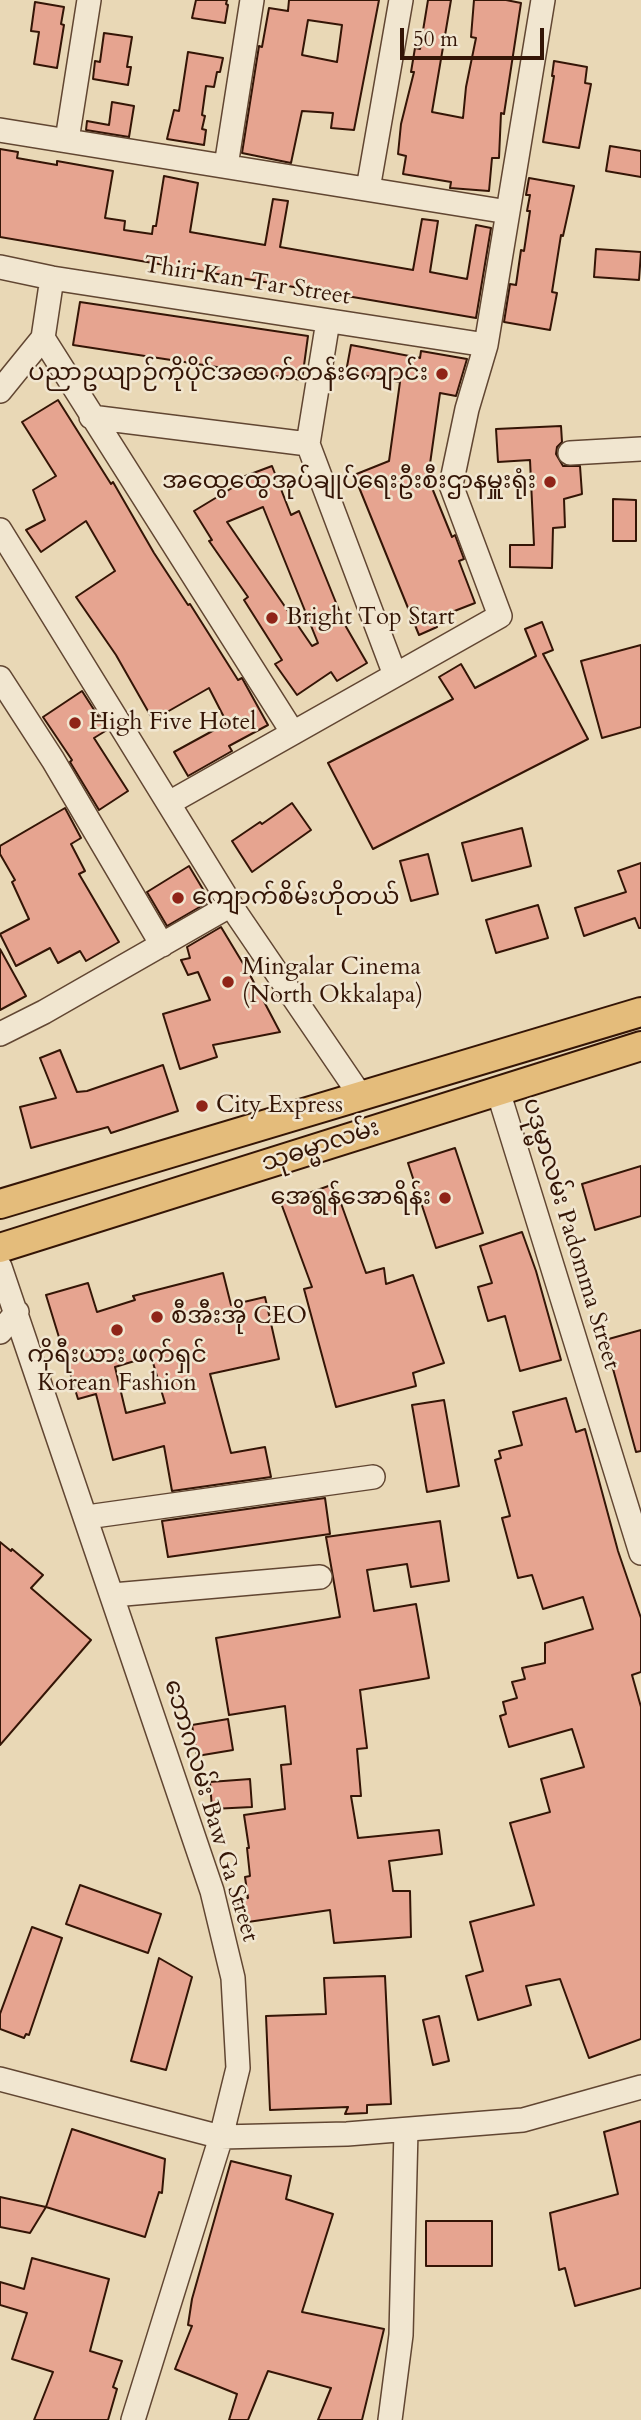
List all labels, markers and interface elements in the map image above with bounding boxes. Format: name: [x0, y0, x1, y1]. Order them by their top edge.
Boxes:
scale bar: [403, 14, 546, 58]
text: 50 m: [413, 25, 458, 54]
street label: Thiri Kan Tar Street: [142, 251, 352, 313]
place label: ပညာဥယျာဉ်ကိုပိုင်အထက်တန်းကျောင်း: [28, 360, 428, 388]
marker: ပညာဥယျာဉ်ကိုပိုင်အထက်တန်းကျောင်း: [434, 366, 450, 382]
place label: အထွေထွေအုပ်ချုပ်ရေးဦးစီးဌာနမှူးရုံး: [162, 468, 536, 496]
marker: အထွေထွေအုပ်ချုပ်ရေးဦးစီးဌာနမှူးရုံး: [542, 474, 558, 490]
place label: Bright Top Start: [286, 604, 455, 632]
marker: Bright Top Start: [264, 610, 280, 626]
place label: High Five Hotel: [89, 709, 256, 737]
marker: High Five Hotel: [67, 715, 83, 731]
place label: ကျောက်စိမ်းဟိုတယ်: [192, 884, 400, 912]
marker: ကျောက်စိမ်းဟိုတယ်: [170, 890, 186, 906]
place label: Mingalar Cinema (North Okkalapa): [242, 954, 423, 1010]
marker: Mingalar Cinema (North Okkalapa): [220, 974, 236, 990]
place label: City Express: [216, 1092, 343, 1120]
street label: ပဒုမ္မာလမ်း Padomma Street: [515, 1095, 625, 1373]
marker: City Express: [194, 1098, 210, 1114]
street label: သုဓမ္မာလမ်း: [259, 1114, 383, 1180]
place label: အေရွန်အောရိန်း: [270, 1184, 431, 1212]
marker: အေရွန်အောရိန်း: [437, 1190, 453, 1206]
place label: စီအီးအို CEO: [171, 1303, 307, 1331]
marker: စီအီးအို CEO: [149, 1309, 165, 1325]
marker: ကိုရီးယား ဖက်ရှင် Korean Fashion: [109, 1322, 125, 1338]
place label: ကိုရီးယား ဖက်ရှင် Korean Fashion: [27, 1342, 207, 1398]
street label: ဘောဂလမ်း Baw Ga Street: [156, 1676, 264, 1946]

